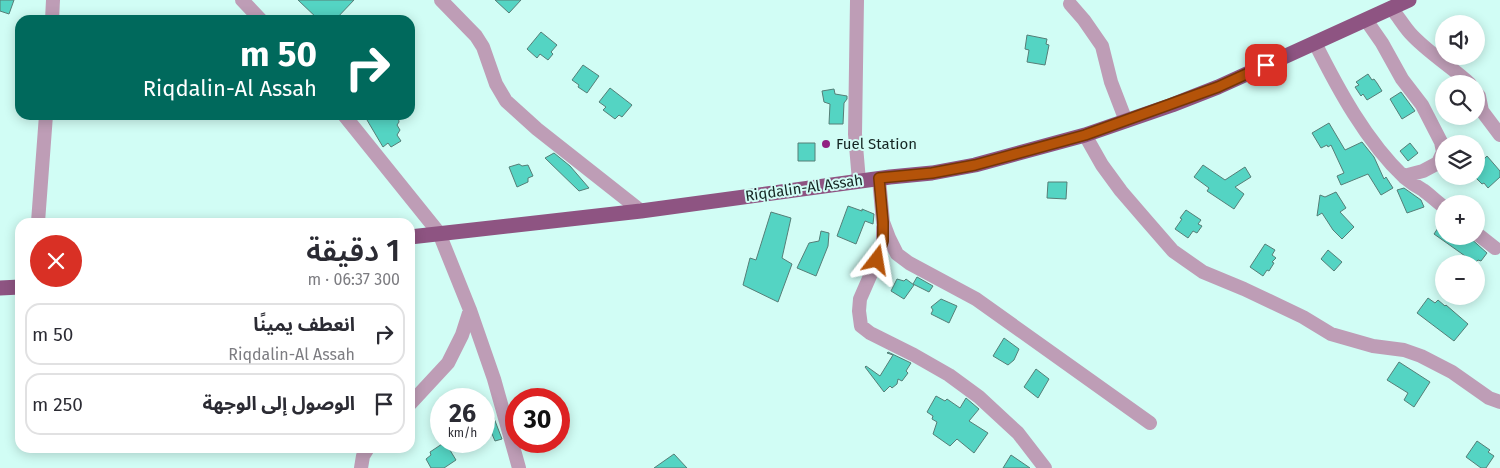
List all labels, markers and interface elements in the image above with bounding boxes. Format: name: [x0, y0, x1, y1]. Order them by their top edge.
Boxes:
map controls: [1435, 15, 1485, 305]
button: sound: [1435, 15, 1485, 65]
text: 50 m: [240, 33, 317, 75]
icon: right: [335, 35, 400, 100]
pin: [1245, 44, 1287, 86]
icon: arrive: [1252, 51, 1280, 79]
text: Riqdalin-Al Assah: [143, 75, 317, 102]
button: search: [1435, 75, 1485, 125]
place label: Fuel Station: [836, 135, 917, 153]
button: layers: [1435, 135, 1485, 185]
marker: Fuel Station: [820, 138, 832, 150]
street label: Riqdalin-Al Assah: [744, 171, 864, 205]
button: +: [1435, 195, 1485, 245]
text: 1 دقيقة: [306, 233, 400, 269]
position arrow: [850, 233, 902, 285]
button: close: [30, 235, 82, 287]
button: −: [1435, 255, 1485, 305]
text: 300 m · 06:37: [307, 270, 400, 289]
text: انعطف يمينًا: [253, 313, 355, 336]
icon: right: [370, 320, 398, 348]
text: 50 m: [32, 323, 73, 346]
text: Riqdalin-Al Assah: [228, 345, 355, 364]
speed limit sign: 30: [505, 388, 570, 453]
icon: arrive: [370, 390, 398, 418]
text: الوصول إلى الوجهة: [203, 392, 355, 415]
text: 250 m: [32, 393, 83, 416]
text: 26: [449, 399, 476, 429]
text: km/h: [448, 426, 477, 440]

